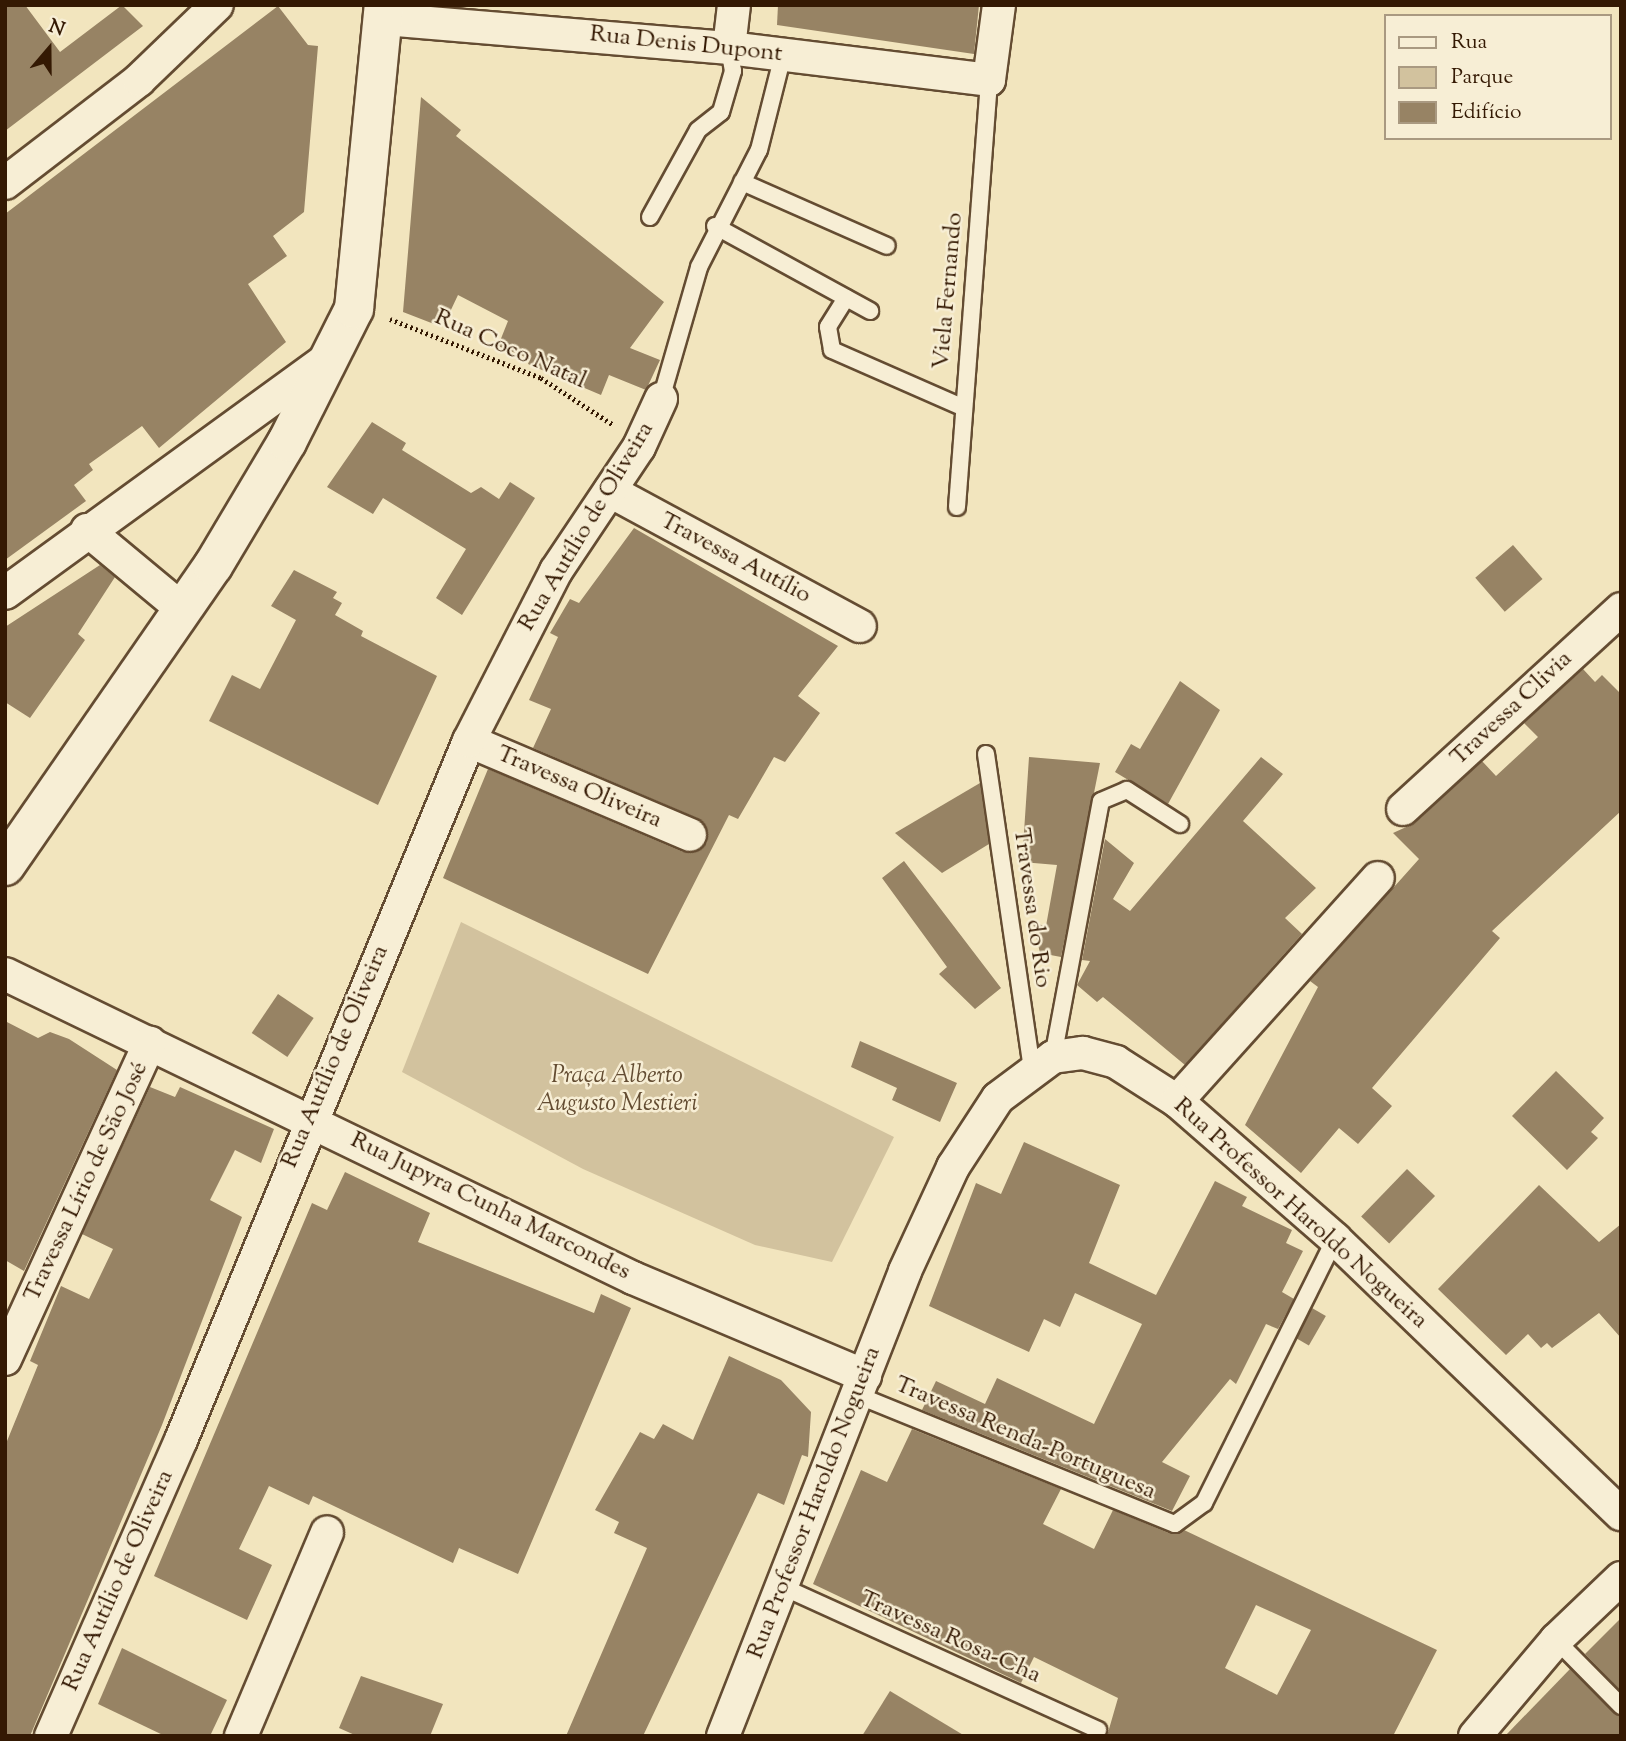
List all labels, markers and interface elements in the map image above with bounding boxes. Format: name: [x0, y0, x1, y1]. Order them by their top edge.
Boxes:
north arrow: [14, 14, 84, 84]
text: N: [45, 14, 68, 44]
legend: [1384, 14, 1612, 140]
street label: Rua Denis Dupont: [588, 21, 784, 69]
text: Rua: [1451, 28, 1487, 58]
text: Parque: [1451, 63, 1513, 93]
text: Edifício: [1451, 98, 1521, 128]
street label: Viela Fernando: [928, 211, 970, 371]
street label: Rua Coco Natal: [430, 304, 590, 396]
street label: Rua Autílio de Oliveira: [513, 417, 661, 637]
street label: Travessa Autílio: [655, 507, 815, 611]
street label: Travessa Clivia: [1445, 645, 1579, 773]
street label: Travessa Oliveira: [492, 740, 666, 836]
street label: Travessa do Rio: [1006, 826, 1056, 990]
street label: Rua Autílio de Oliveira: [276, 941, 396, 1173]
street label: Travessa Lírio de São José: [19, 1058, 155, 1306]
park label: Praça Alberto Augusto Mestieri: [536, 1063, 698, 1119]
street label: Rua Professor Haroldo Nogueira: [1167, 1092, 1433, 1336]
street label: Rua Jupyra Cunha Marcondes: [345, 1127, 635, 1287]
street label: Rua Professor Haroldo Nogueira: [742, 1343, 888, 1663]
street label: Travessa Renda-Portuguesa: [890, 1371, 1160, 1507]
street label: Rua Autílio de Oliveira: [57, 1466, 181, 1696]
street label: Travessa Rosa-Cha: [855, 1585, 1045, 1691]

